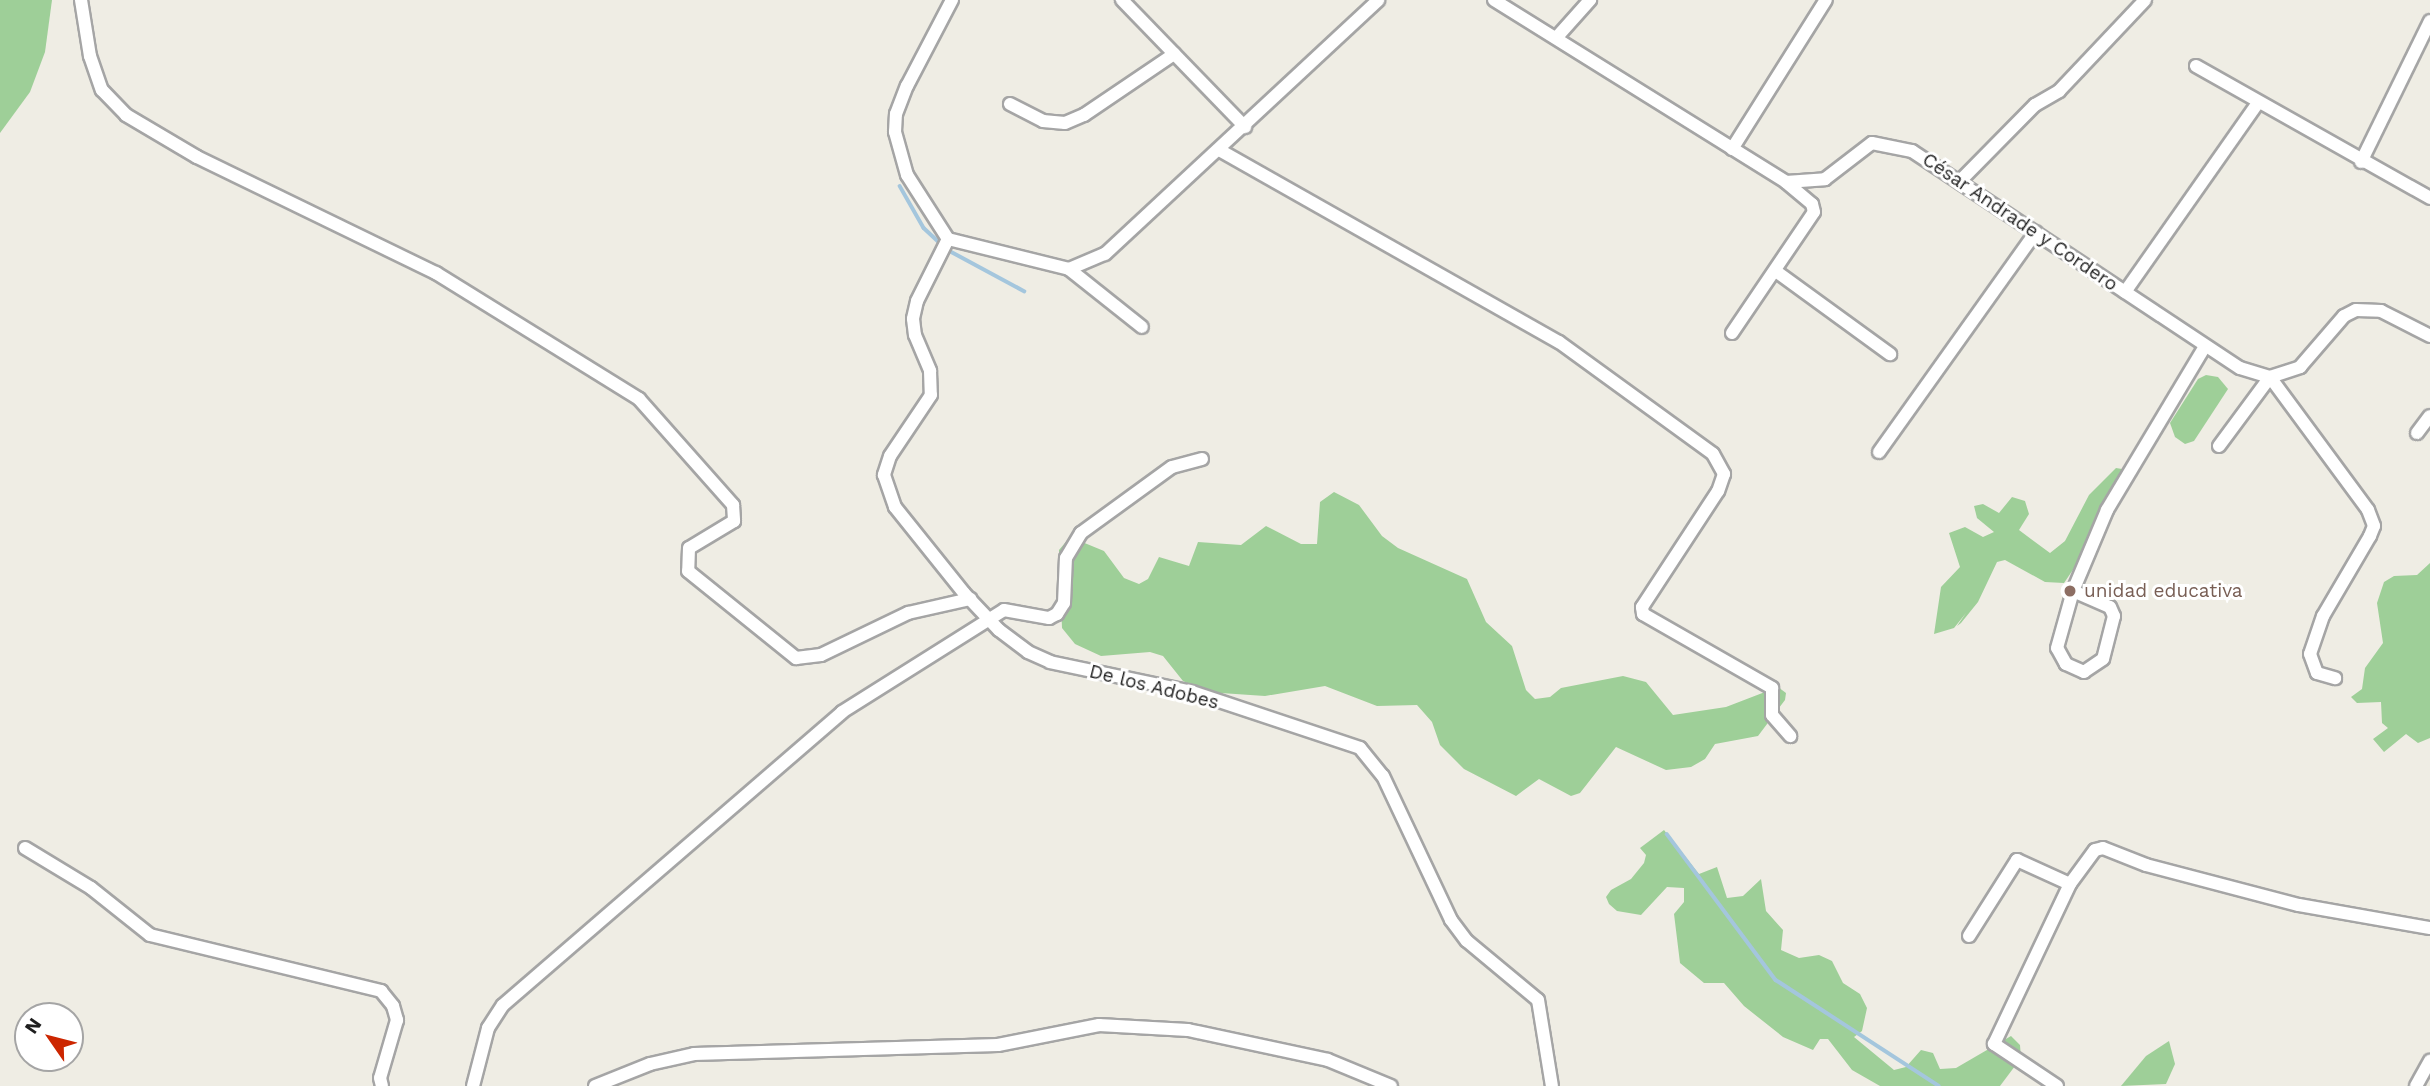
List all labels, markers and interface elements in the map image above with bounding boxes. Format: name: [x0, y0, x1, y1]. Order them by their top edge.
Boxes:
street label: César Andrade y Cordero: [1917, 147, 2123, 297]
place label: unidad educativa: [2084, 580, 2243, 602]
marker: unidad educativa: [2062, 583, 2078, 599]
street label: De los Adobes: [1087, 660, 1221, 714]
north arrow: [14, 1002, 84, 1072]
text: N: [20, 1013, 46, 1038]

